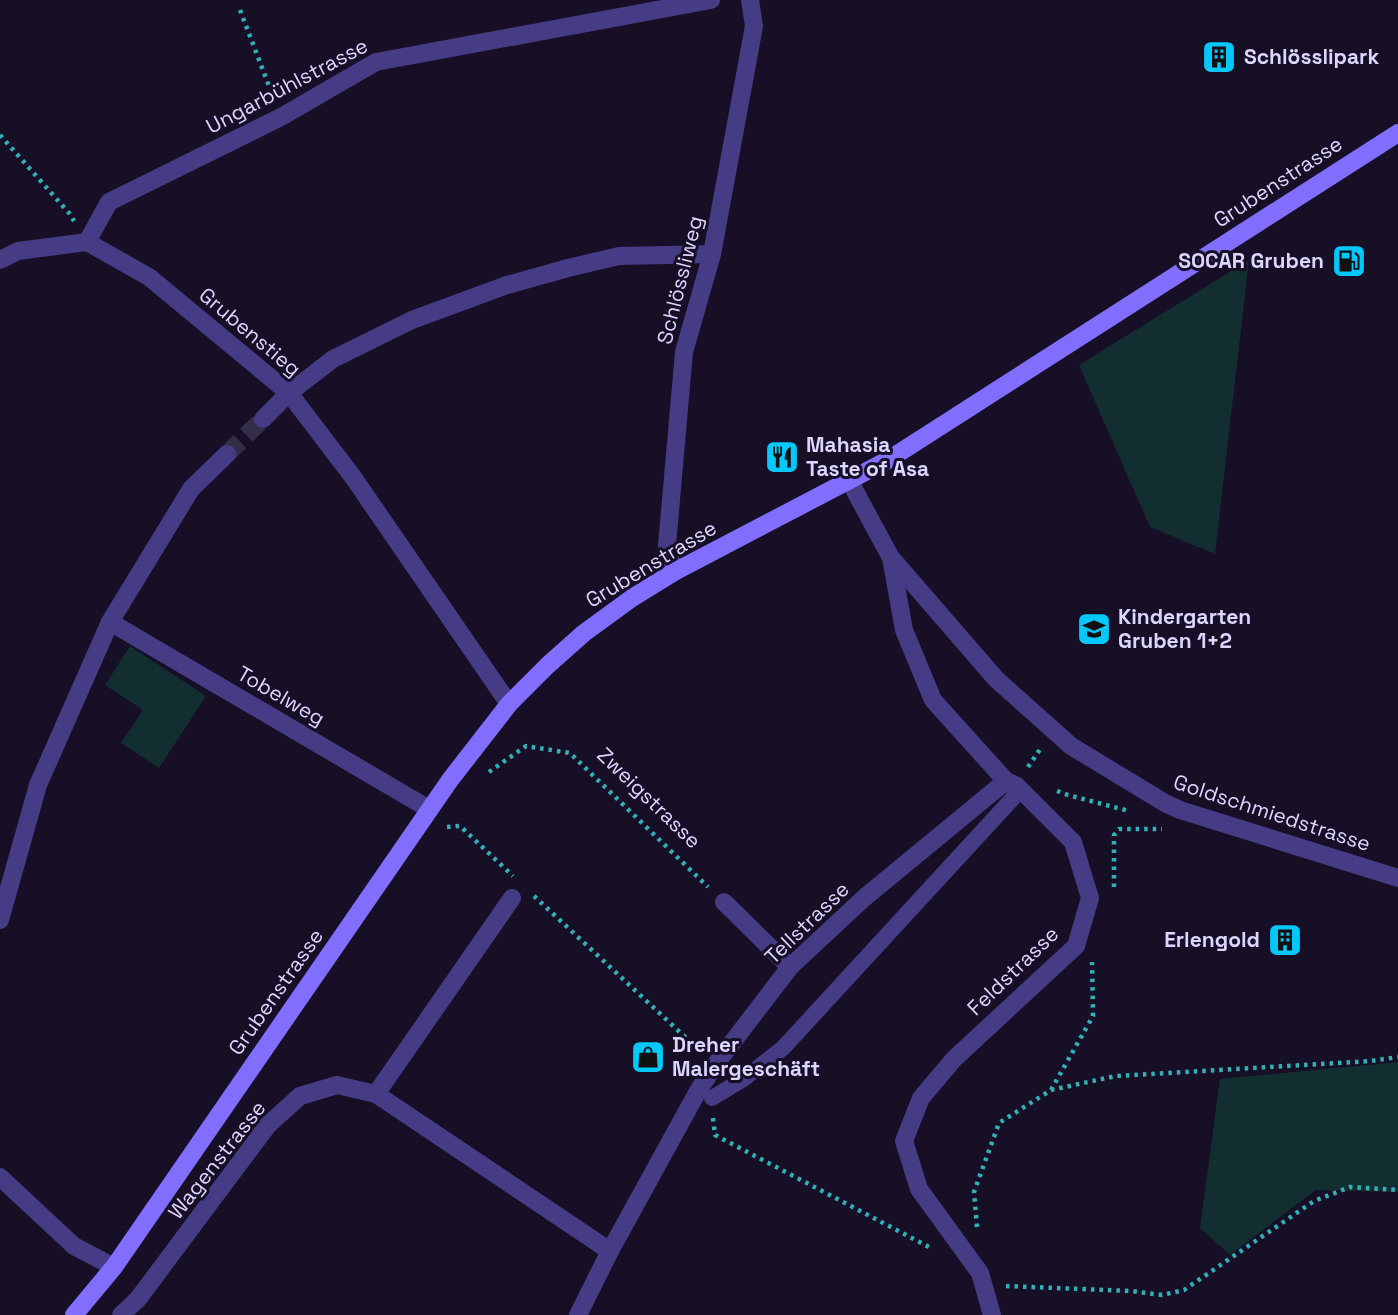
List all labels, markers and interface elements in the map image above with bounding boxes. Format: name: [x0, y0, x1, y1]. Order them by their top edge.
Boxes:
street label: Ungarbühlstrasse: [201, 32, 372, 140]
building icon: Schlösslipark: [1200, 38, 1238, 76]
place label: Schlösslipark: [1244, 43, 1379, 70]
street label: Grubenstrasse: [1208, 130, 1347, 233]
street label: Schlössliweg: [651, 213, 709, 347]
fuel station icon: SOCAR Gruben: [1330, 242, 1368, 280]
place label: SOCAR Gruben: [1178, 247, 1324, 274]
street label: Grubenstieg: [194, 281, 307, 382]
place label: Mahasia Taste of Asa: [806, 431, 929, 482]
restaurant icon: Mahasia Taste of Asa: [763, 438, 801, 476]
street label: Grubenstrasse: [580, 514, 721, 613]
place label: Kindergarten Gruben 1+2: [1118, 603, 1251, 654]
school or university icon: Kindergarten Gruben 1+2: [1075, 610, 1113, 648]
street label: Tobelweg: [233, 660, 330, 731]
street label: Zweigstrasse: [592, 741, 707, 854]
street label: Goldschmiedstrasse: [1170, 768, 1374, 857]
street label: Tellstrasse: [759, 876, 855, 970]
street label: Feldstrasse: [961, 920, 1064, 1021]
building icon: Erlengold: [1266, 921, 1304, 959]
street label: Grubenstrasse: [222, 923, 329, 1060]
place label: Erlengold: [1164, 926, 1260, 953]
place label: Dreher Malergeschäft: [672, 1031, 820, 1082]
shop icon: Dreher Malergeschäft: [629, 1038, 667, 1076]
street label: Wagenstrasse: [162, 1095, 271, 1224]

